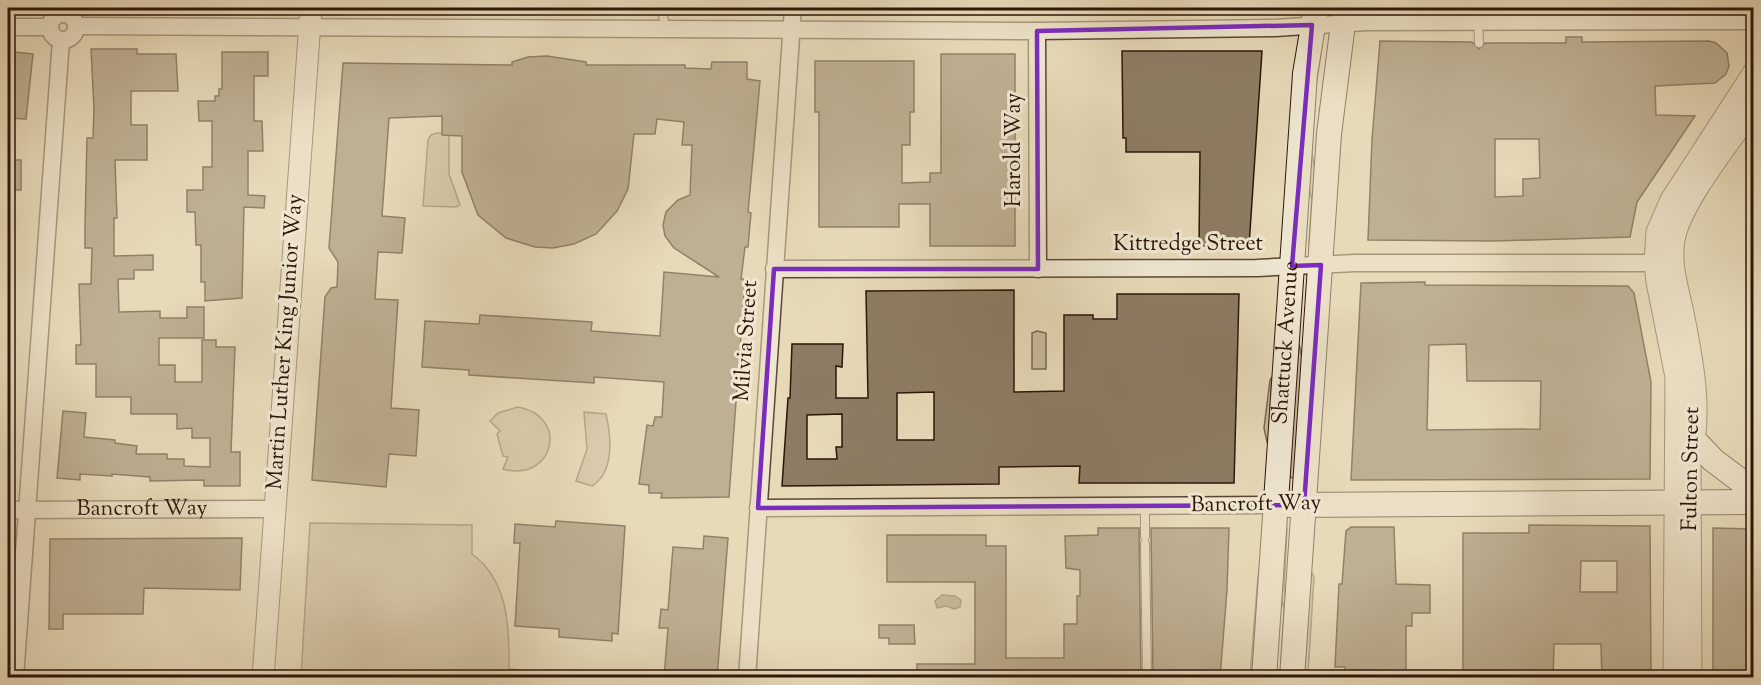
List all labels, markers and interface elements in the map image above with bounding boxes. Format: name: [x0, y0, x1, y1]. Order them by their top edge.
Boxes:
street label: Harold Way: [999, 93, 1031, 207]
street label: Martin Luther King Junior Way: [260, 193, 312, 491]
street label: Kittredge Street: [1113, 229, 1264, 261]
street label: Shattuck Avenue: [1265, 260, 1308, 426]
street label: Milvia Street: [727, 279, 767, 403]
street label: Fulton Street: [1675, 406, 1709, 532]
street label: Bancroft Way: [1190, 488, 1322, 522]
street label: Bancroft Way: [77, 493, 208, 526]

